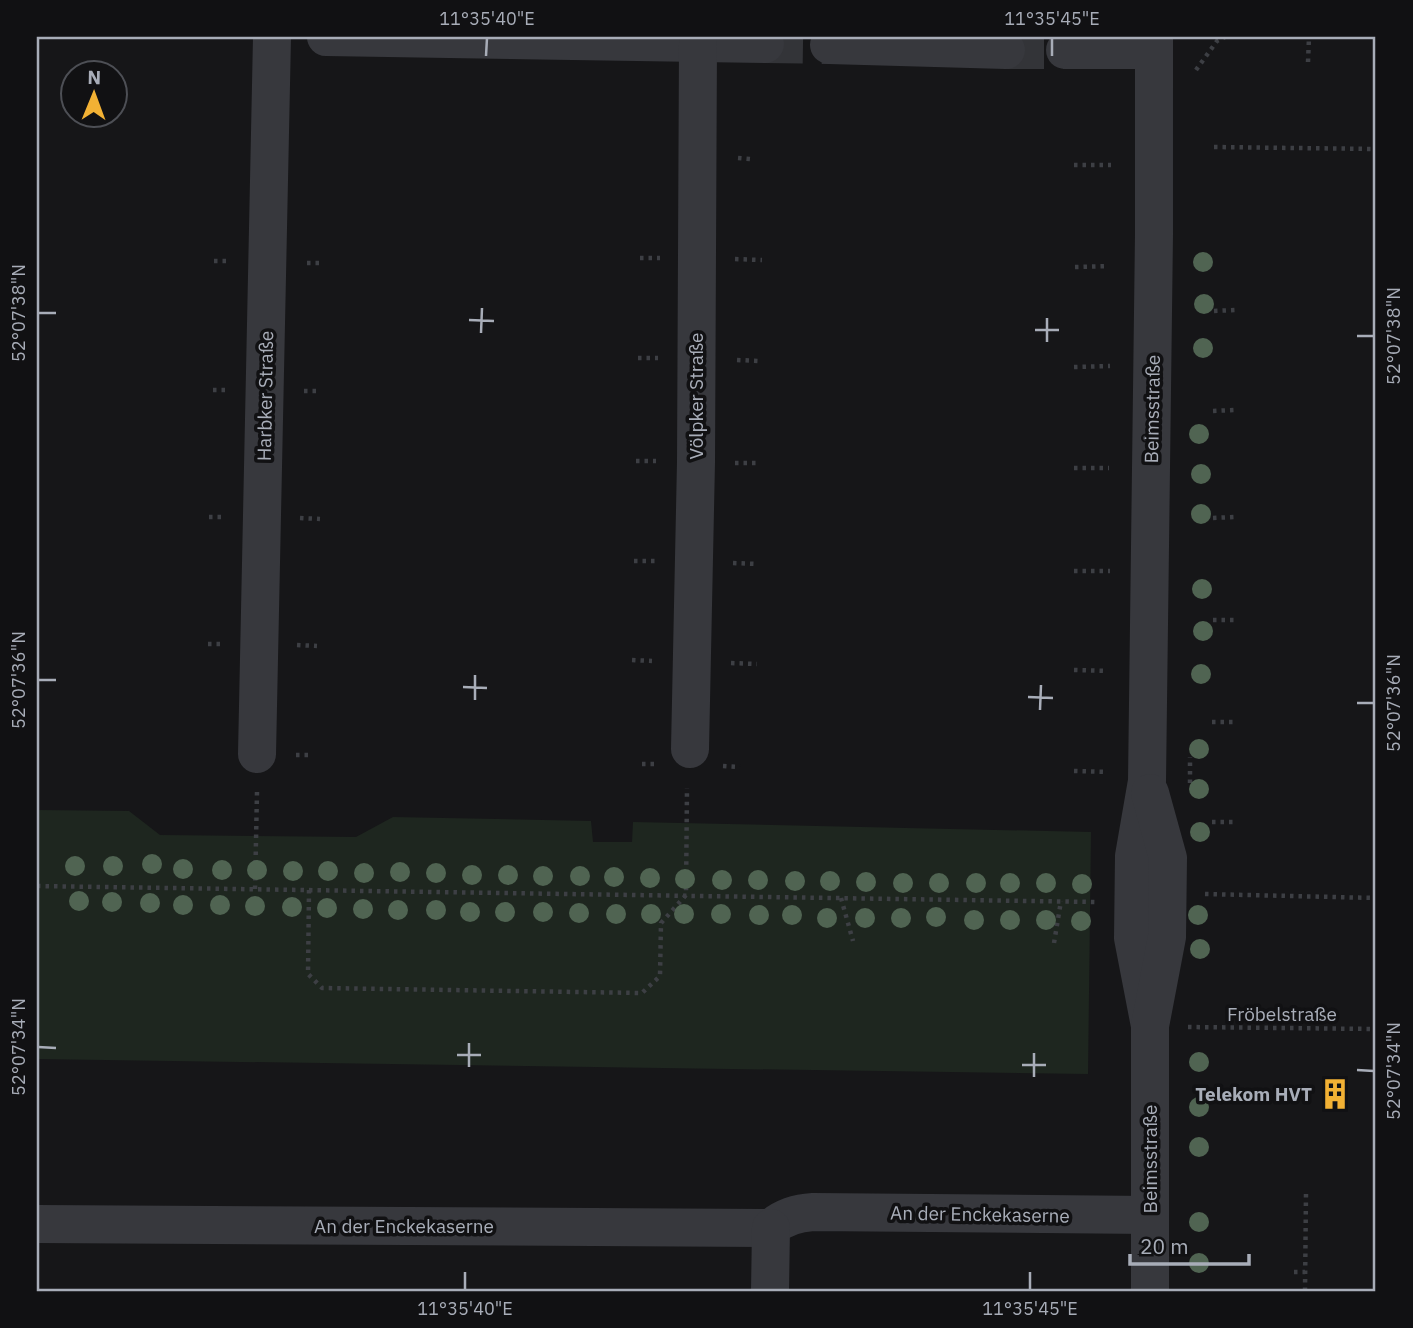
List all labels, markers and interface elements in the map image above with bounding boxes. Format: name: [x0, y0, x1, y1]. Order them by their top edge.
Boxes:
text: 11°35'40"E: [439, 7, 535, 30]
text: 11°35'45"E: [1004, 7, 1100, 30]
north arrow: [60, 60, 130, 130]
text: N: [87, 65, 101, 89]
text: 52°07'38"N: [7, 264, 30, 362]
text: 52°07'38"N: [1382, 287, 1405, 385]
street label: Harbker Straße: [252, 331, 278, 461]
street label: Völpker Straße: [684, 333, 708, 459]
street label: Beimsstraße: [1139, 354, 1165, 464]
text: 52°07'36"N: [7, 631, 30, 729]
text: 52°07'36"N: [1382, 654, 1405, 752]
text: 52°07'34"N: [7, 998, 30, 1096]
street label: Fröbelstraße: [1227, 1002, 1337, 1026]
text: 52°07'34"N: [1382, 1022, 1405, 1120]
building icon: Telekom HVT: [1318, 1077, 1352, 1111]
place label: Telekom HVT: [1195, 1082, 1312, 1106]
street label: Beimsstraße: [1138, 1105, 1162, 1213]
street label: An der Enckekaserne: [890, 1200, 1070, 1228]
street label: An der Enckekaserne: [314, 1214, 494, 1238]
scale bar: [1130, 1223, 1248, 1267]
text: 20 m: [1140, 1232, 1189, 1260]
text: 11°35'40"E: [417, 1297, 513, 1320]
text: 11°35'45"E: [982, 1297, 1078, 1320]

